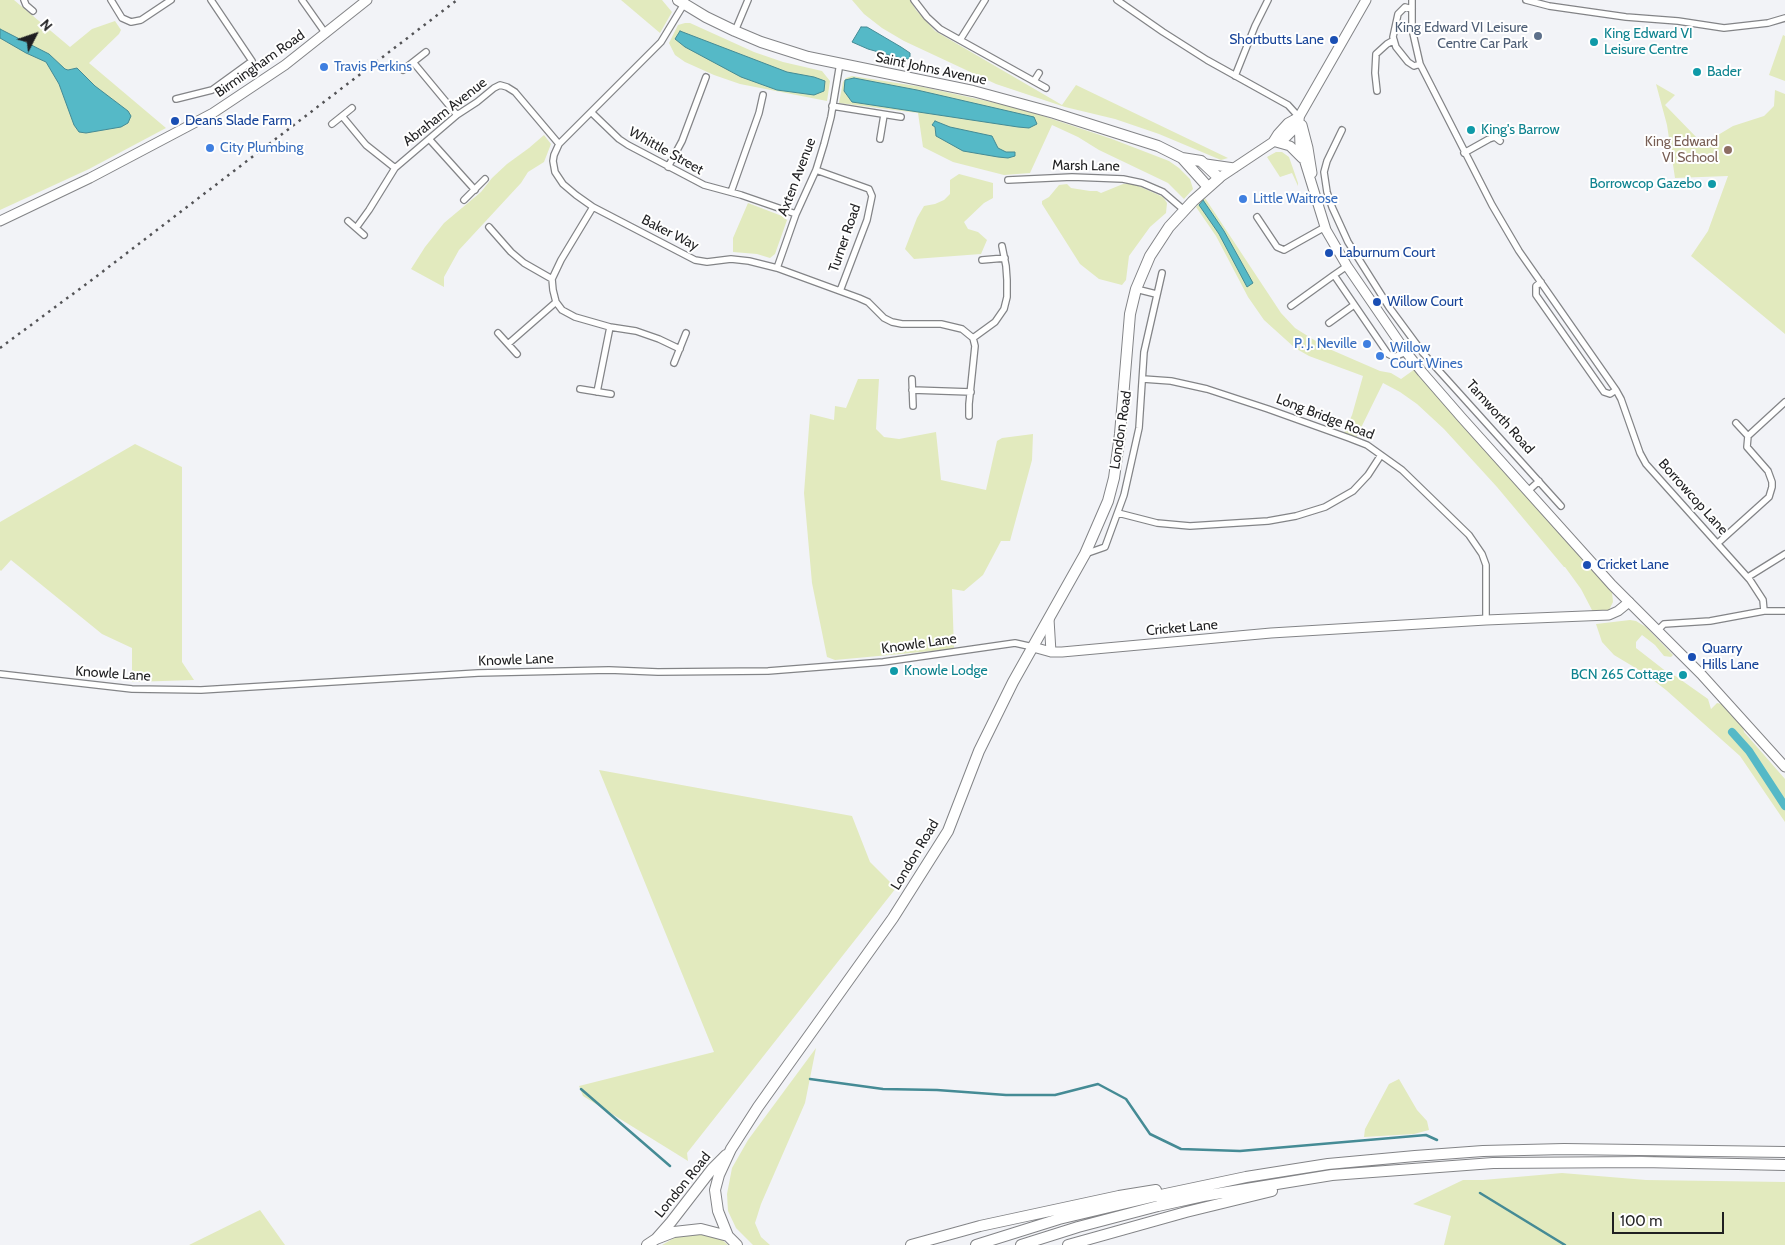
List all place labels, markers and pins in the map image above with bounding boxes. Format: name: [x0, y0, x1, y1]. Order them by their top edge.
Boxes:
place label: King Edward VI Leisure Centre Car Park: [1395, 20, 1528, 52]
place label: King Edward VI Leisure Centre: [1604, 26, 1693, 58]
marker: King Edward VI Leisure Centre Car Park: [1532, 30, 1544, 42]
place label: Shortbutts Lane: [1229, 32, 1324, 48]
marker: Shortbutts Lane: [1328, 34, 1340, 46]
marker: King Edward VI Leisure Centre: [1588, 36, 1600, 48]
place label: Travis Perkins: [334, 59, 412, 75]
marker: Travis Perkins: [318, 61, 330, 73]
place label: Bader: [1707, 64, 1741, 80]
marker: Bader: [1691, 66, 1703, 78]
place label: Deans Slade Farm: [185, 113, 292, 129]
marker: Deans Slade Farm: [169, 115, 181, 127]
place label: King's Barrow: [1481, 122, 1560, 138]
marker: King's Barrow: [1465, 124, 1477, 136]
place label: King Edward VI School: [1645, 134, 1718, 166]
place label: City Plumbing: [220, 140, 303, 156]
marker: City Plumbing: [204, 142, 216, 154]
marker: King Edward VI School: [1722, 144, 1734, 156]
place label: Borrowcop Gazebo: [1589, 176, 1702, 192]
marker: Borrowcop Gazebo: [1706, 178, 1718, 190]
place label: Little Waitrose: [1253, 191, 1338, 207]
marker: Little Waitrose: [1237, 193, 1249, 205]
place label: Laburnum Court: [1339, 245, 1435, 261]
marker: Laburnum Court: [1323, 247, 1335, 259]
place label: Willow Court: [1387, 294, 1463, 310]
marker: Willow Court: [1371, 296, 1383, 308]
place label: P. J. Neville: [1294, 336, 1357, 352]
marker: P. J. Neville: [1361, 338, 1373, 350]
place label: Willow Court Wines: [1390, 340, 1463, 372]
marker: Willow Court Wines: [1374, 350, 1386, 362]
place label: Cricket Lane: [1597, 557, 1669, 573]
marker: Cricket Lane: [1581, 559, 1593, 571]
place label: Quarry Hills Lane: [1702, 641, 1759, 674]
marker: Quarry Hills Lane: [1686, 651, 1698, 663]
place label: Knowle Lodge: [904, 663, 988, 679]
marker: Knowle Lodge: [888, 665, 900, 677]
place label: BCN 265 Cottage: [1571, 667, 1673, 683]
marker: BCN 265 Cottage: [1677, 669, 1689, 681]

